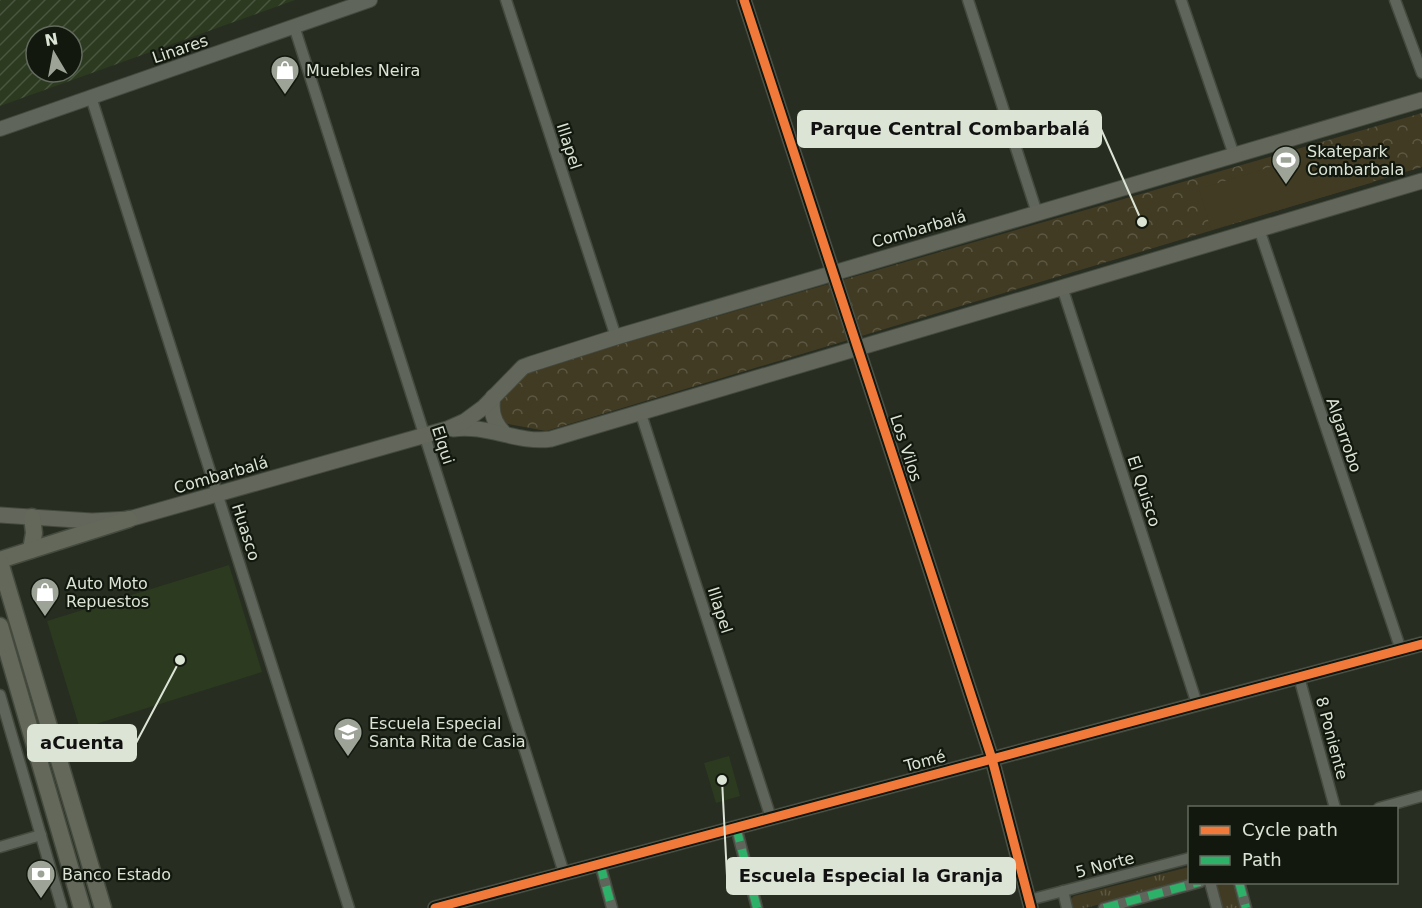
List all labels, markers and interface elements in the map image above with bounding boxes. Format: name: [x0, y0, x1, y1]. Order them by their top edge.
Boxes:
north arrow: [24, 24, 84, 84]
text: N: [43, 29, 60, 50]
street label: Linares: [150, 31, 210, 67]
shop icon: Muebles Neira: [269, 54, 301, 96]
place label: Muebles Neira: [306, 61, 420, 80]
callout: Parque Central Combarbalá: [798, 111, 1101, 147]
text: Parque Central Combarbalá: [810, 118, 1090, 139]
street label: Illapel: [553, 120, 585, 172]
place label: Skatepark Combarbala: [1307, 142, 1404, 179]
sports icon: Skatepark Combarbala: [1270, 144, 1302, 186]
street label: Combarbalá: [870, 206, 968, 252]
street label: Algarrobo: [1322, 395, 1366, 475]
street label: Los Vilos: [886, 412, 926, 484]
street label: Elqui: [428, 423, 458, 467]
street label: Combarbalá: [172, 452, 270, 498]
street label: El Quisco: [1124, 453, 1164, 529]
street label: Huasco: [228, 501, 264, 563]
place label: Auto Moto Repuestos: [66, 574, 149, 611]
shop icon: Auto Moto Repuestos: [29, 576, 61, 618]
street label: Illapel: [704, 584, 736, 636]
street label: 8 Poniente: [1312, 695, 1352, 781]
place label: Escuela Especial Santa Rita de Casia: [369, 714, 526, 751]
school or university icon: Escuela Especial Santa Rita de Casia: [332, 716, 364, 758]
callout: aCuenta: [28, 725, 136, 761]
text: aCuenta: [40, 732, 124, 753]
street label: Tomé: [901, 746, 948, 776]
legend: [1188, 806, 1398, 884]
text: Cycle path: [1242, 819, 1338, 840]
street label: 5 Norte: [1074, 848, 1136, 882]
text: Path: [1242, 849, 1282, 870]
bank icon: Banco Estado: [25, 858, 57, 900]
callout: Escuela Especial la Granja: [727, 858, 1015, 894]
place label: Banco Estado: [62, 865, 171, 884]
text: Escuela Especial la Granja: [739, 865, 1003, 886]

